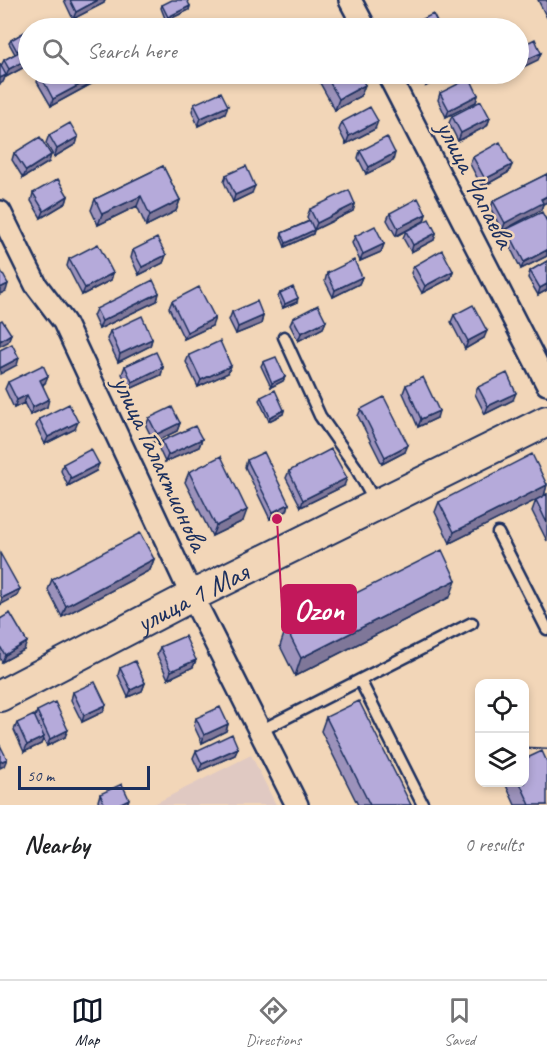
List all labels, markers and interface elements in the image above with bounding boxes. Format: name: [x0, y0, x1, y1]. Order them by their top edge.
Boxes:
search box: [18, 18, 529, 84]
icon: search: [39, 35, 72, 68]
text: Search here: [87, 37, 177, 65]
street label: улица Чапаева: [428, 112, 524, 255]
street label: улица Галактионова: [104, 368, 218, 558]
street label: улица 1 Мая: [128, 553, 256, 641]
callout: Ozon: [282, 585, 356, 633]
text: Ozon: [294, 591, 345, 629]
map controls: [475, 679, 529, 787]
button: locate: [475, 679, 529, 733]
button: layers: [475, 733, 529, 787]
scale bar: [18, 763, 150, 790]
text: 50 m: [27, 766, 54, 786]
text: Nearby: [24, 828, 89, 861]
text: 0 results: [464, 832, 523, 857]
tab: Map: [71, 994, 104, 1050]
tab: Directions: [246, 994, 301, 1050]
tab: Saved: [443, 994, 476, 1050]

